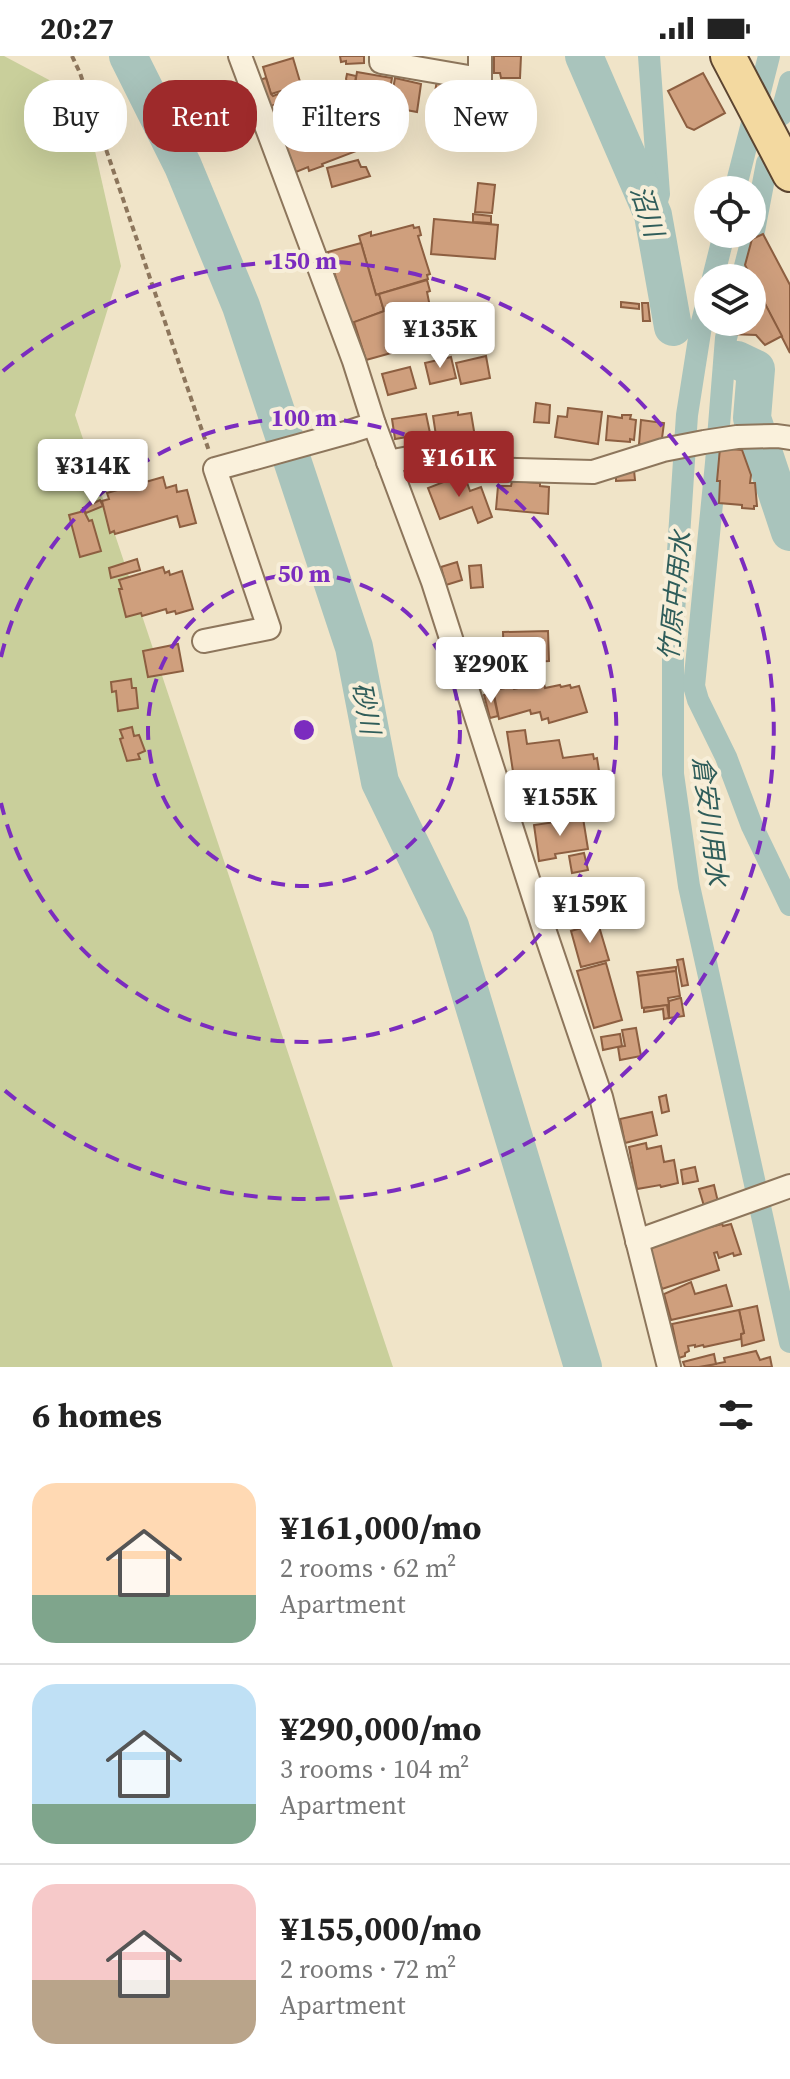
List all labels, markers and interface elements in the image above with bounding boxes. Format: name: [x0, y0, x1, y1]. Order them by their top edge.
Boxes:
text: 20:27: [40, 8, 114, 49]
chip: Buy: [24, 80, 127, 152]
chip: Rent: [143, 80, 257, 152]
chip: Filters: [273, 80, 409, 152]
chip: New: [425, 80, 537, 152]
map controls: [694, 176, 766, 336]
button: locate: [694, 176, 766, 248]
water label: 沼川: [622, 181, 673, 244]
text: 150 m: [271, 244, 337, 277]
button: layers: [694, 264, 766, 336]
pin: ¥135K: [384, 302, 496, 370]
text: ¥135K: [403, 310, 477, 346]
text: 100 m: [271, 401, 337, 434]
pin: ¥161K: [403, 431, 515, 499]
pin: ¥314K: [37, 439, 149, 507]
text: ¥161K: [422, 439, 496, 475]
text: ¥314K: [56, 447, 130, 483]
water label: 竹原中用水: [650, 526, 700, 663]
text: 50 m: [278, 557, 331, 590]
pin: ¥290K: [435, 637, 547, 705]
text: ¥290K: [454, 645, 528, 681]
water label: 砂川: [343, 679, 389, 740]
centre of rings: [290, 716, 318, 744]
water label: 倉安川用水: [684, 754, 736, 891]
pin: ¥155K: [504, 770, 616, 838]
text: ¥155K: [523, 778, 597, 814]
pin: ¥159K: [534, 877, 646, 945]
text: ¥159K: [553, 885, 627, 921]
text: 6 homes: [32, 1392, 162, 1438]
icon: filters: [714, 1393, 758, 1437]
text: ¥161,000/mo: [280, 1504, 481, 1550]
icon: home: [96, 1515, 192, 1611]
text: 2 rooms · 62 m²: [280, 1550, 456, 1586]
text: Apartment: [280, 1586, 405, 1622]
text: ¥290,000/mo: [280, 1705, 481, 1751]
icon: home: [96, 1716, 192, 1812]
text: 3 rooms · 104 m²: [280, 1751, 469, 1787]
text: Apartment: [280, 1787, 405, 1823]
text: ¥155,000/mo: [280, 1905, 481, 1951]
icon: home: [96, 1916, 192, 2012]
text: 2 rooms · 72 m²: [280, 1951, 456, 1987]
text: Apartment: [280, 1987, 405, 2023]

